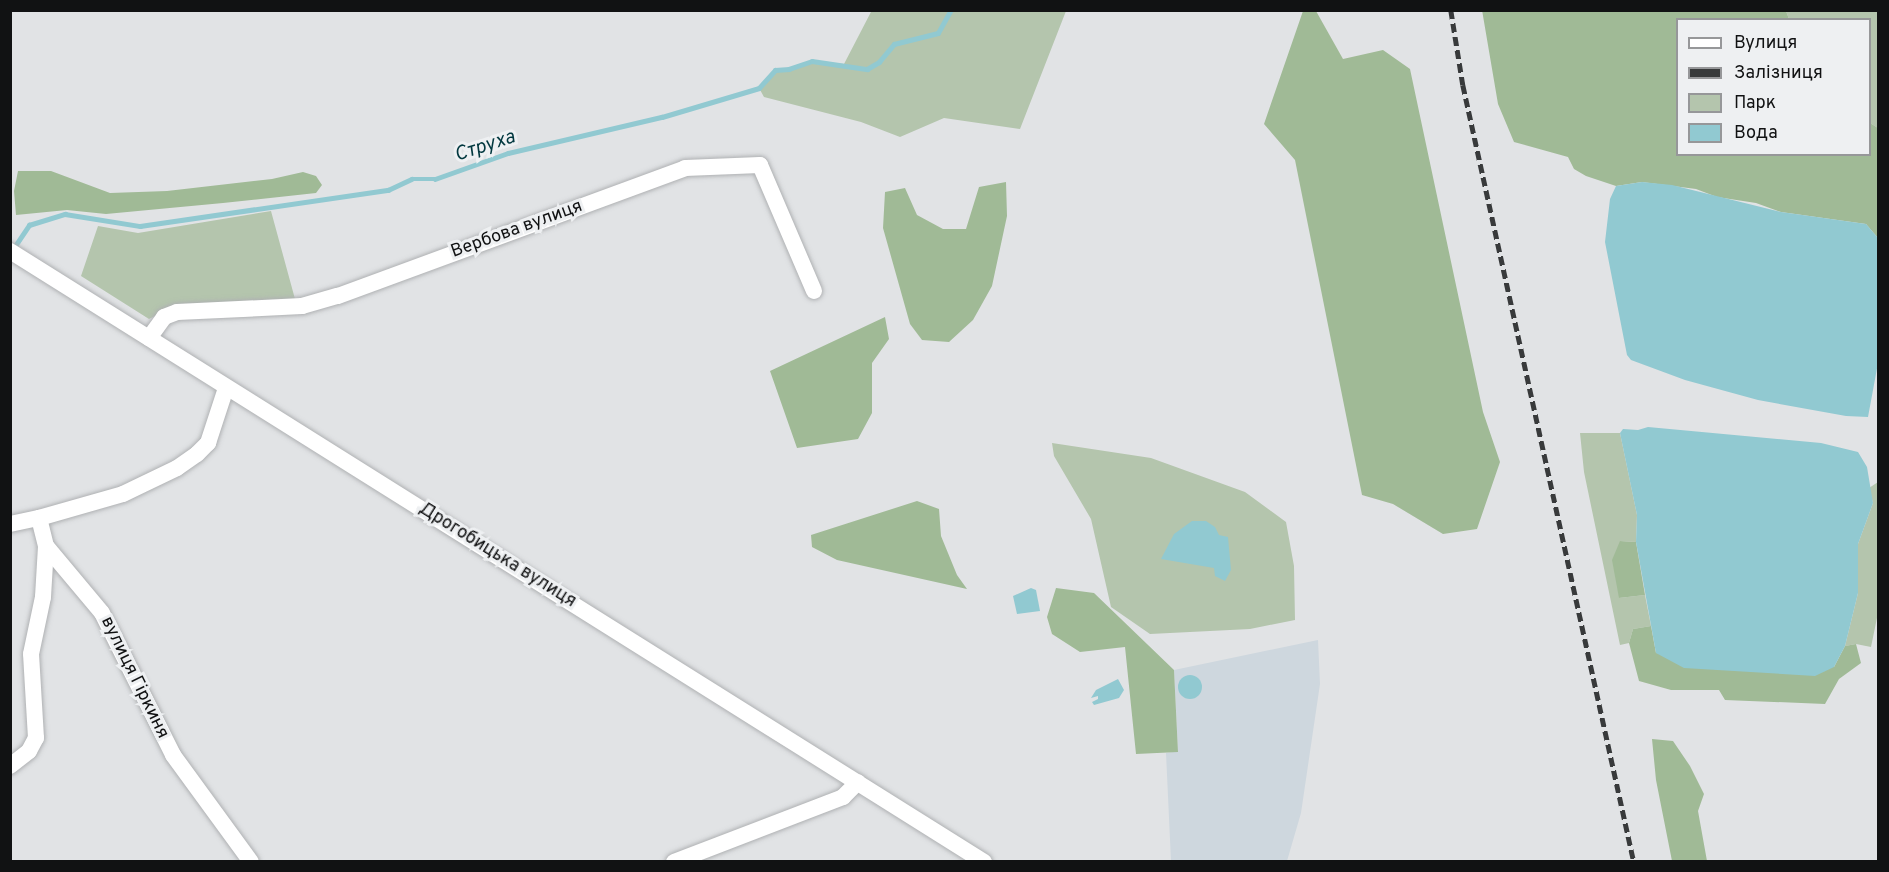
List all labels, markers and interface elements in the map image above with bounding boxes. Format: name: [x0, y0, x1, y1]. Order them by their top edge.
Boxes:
legend: [1676, 18, 1871, 156]
text: Вулиця: [1734, 32, 1797, 55]
text: Залізниця: [1734, 62, 1823, 85]
text: Парк: [1734, 92, 1776, 115]
text: Вода: [1734, 122, 1778, 145]
water label: Струха: [452, 126, 518, 168]
street label: Вербова вулиця: [448, 196, 586, 264]
street label: Дрогобицька вулиця: [414, 499, 580, 613]
street label: вулиця Гіркиня: [95, 613, 173, 743]

